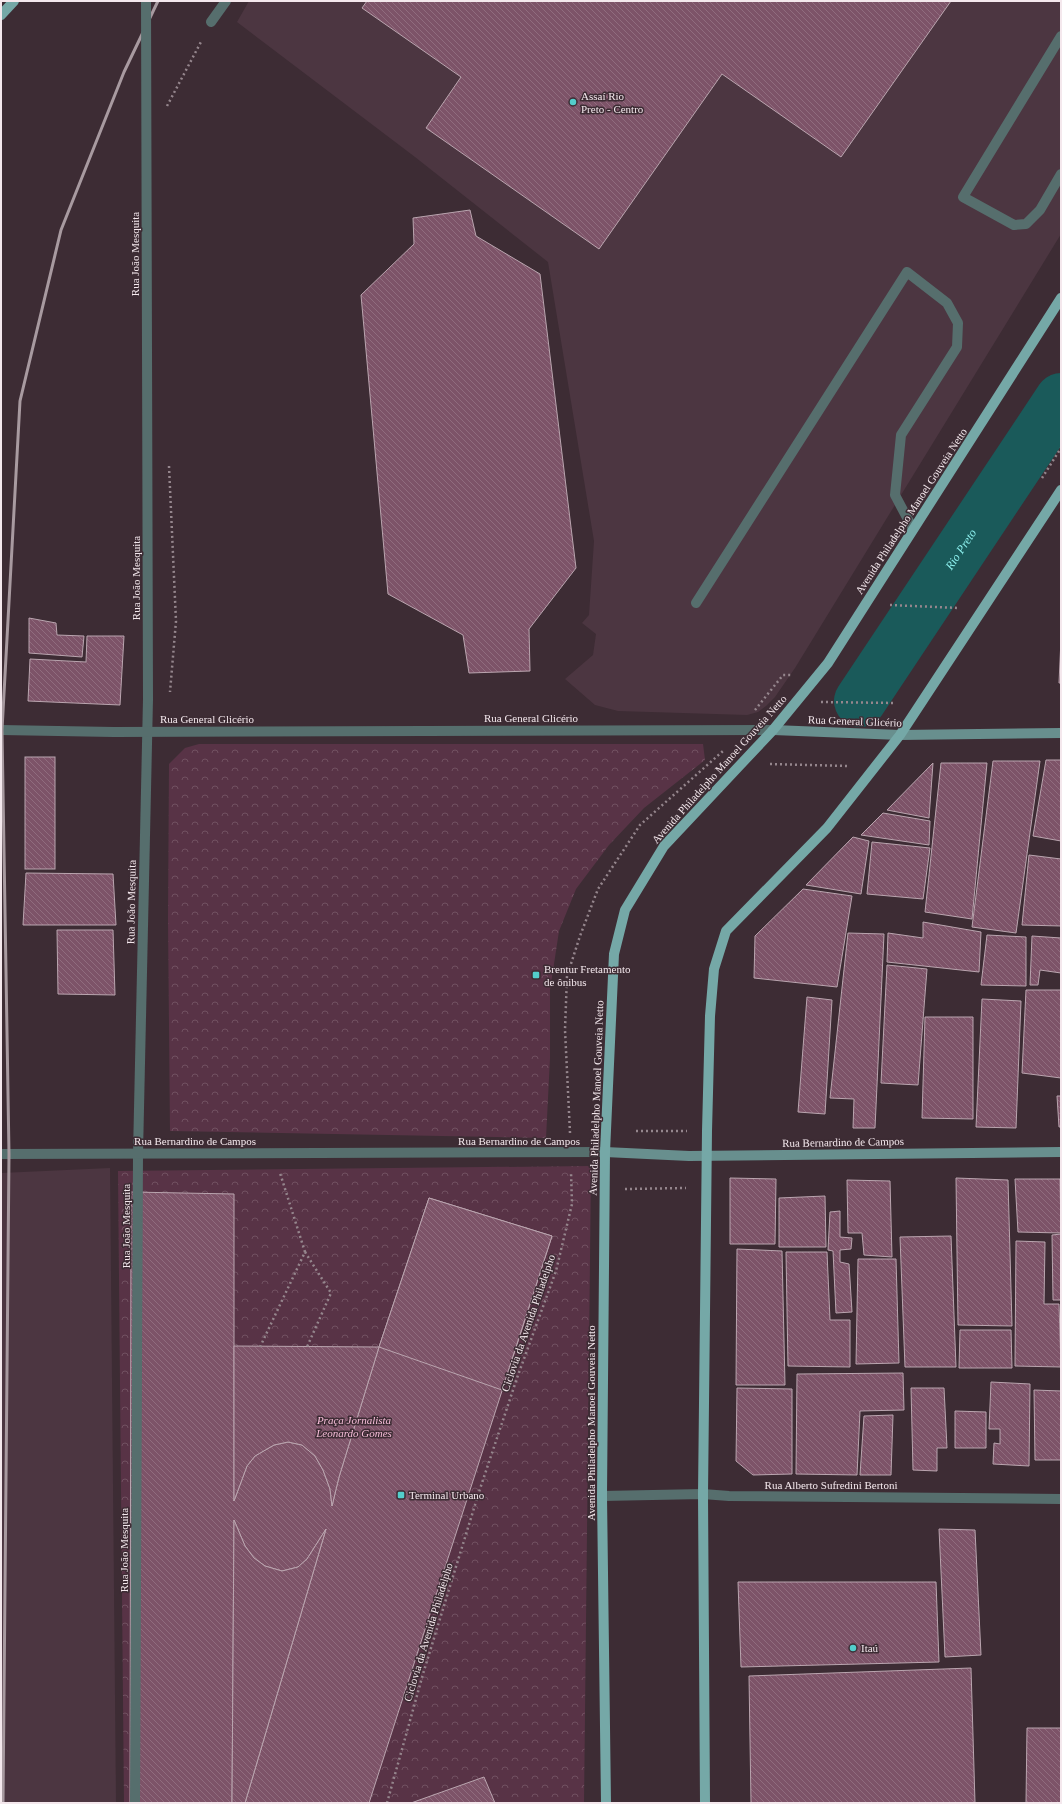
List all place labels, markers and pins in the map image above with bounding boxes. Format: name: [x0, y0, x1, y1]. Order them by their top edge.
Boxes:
place label: Assaí Rio Preto - Centro: [581, 90, 644, 115]
marker: Assaí Rio Preto - Centro: [568, 97, 578, 107]
place label: Brentur Fretamento de ônibus: [544, 963, 631, 988]
marker: Brentur Fretamento de ônibus: [531, 970, 541, 980]
place label: Terminal Urbano: [409, 1489, 485, 1501]
marker: Terminal Urbano: [396, 1490, 406, 1500]
place label: Itaú: [861, 1642, 879, 1654]
marker: Itaú: [848, 1643, 858, 1653]

